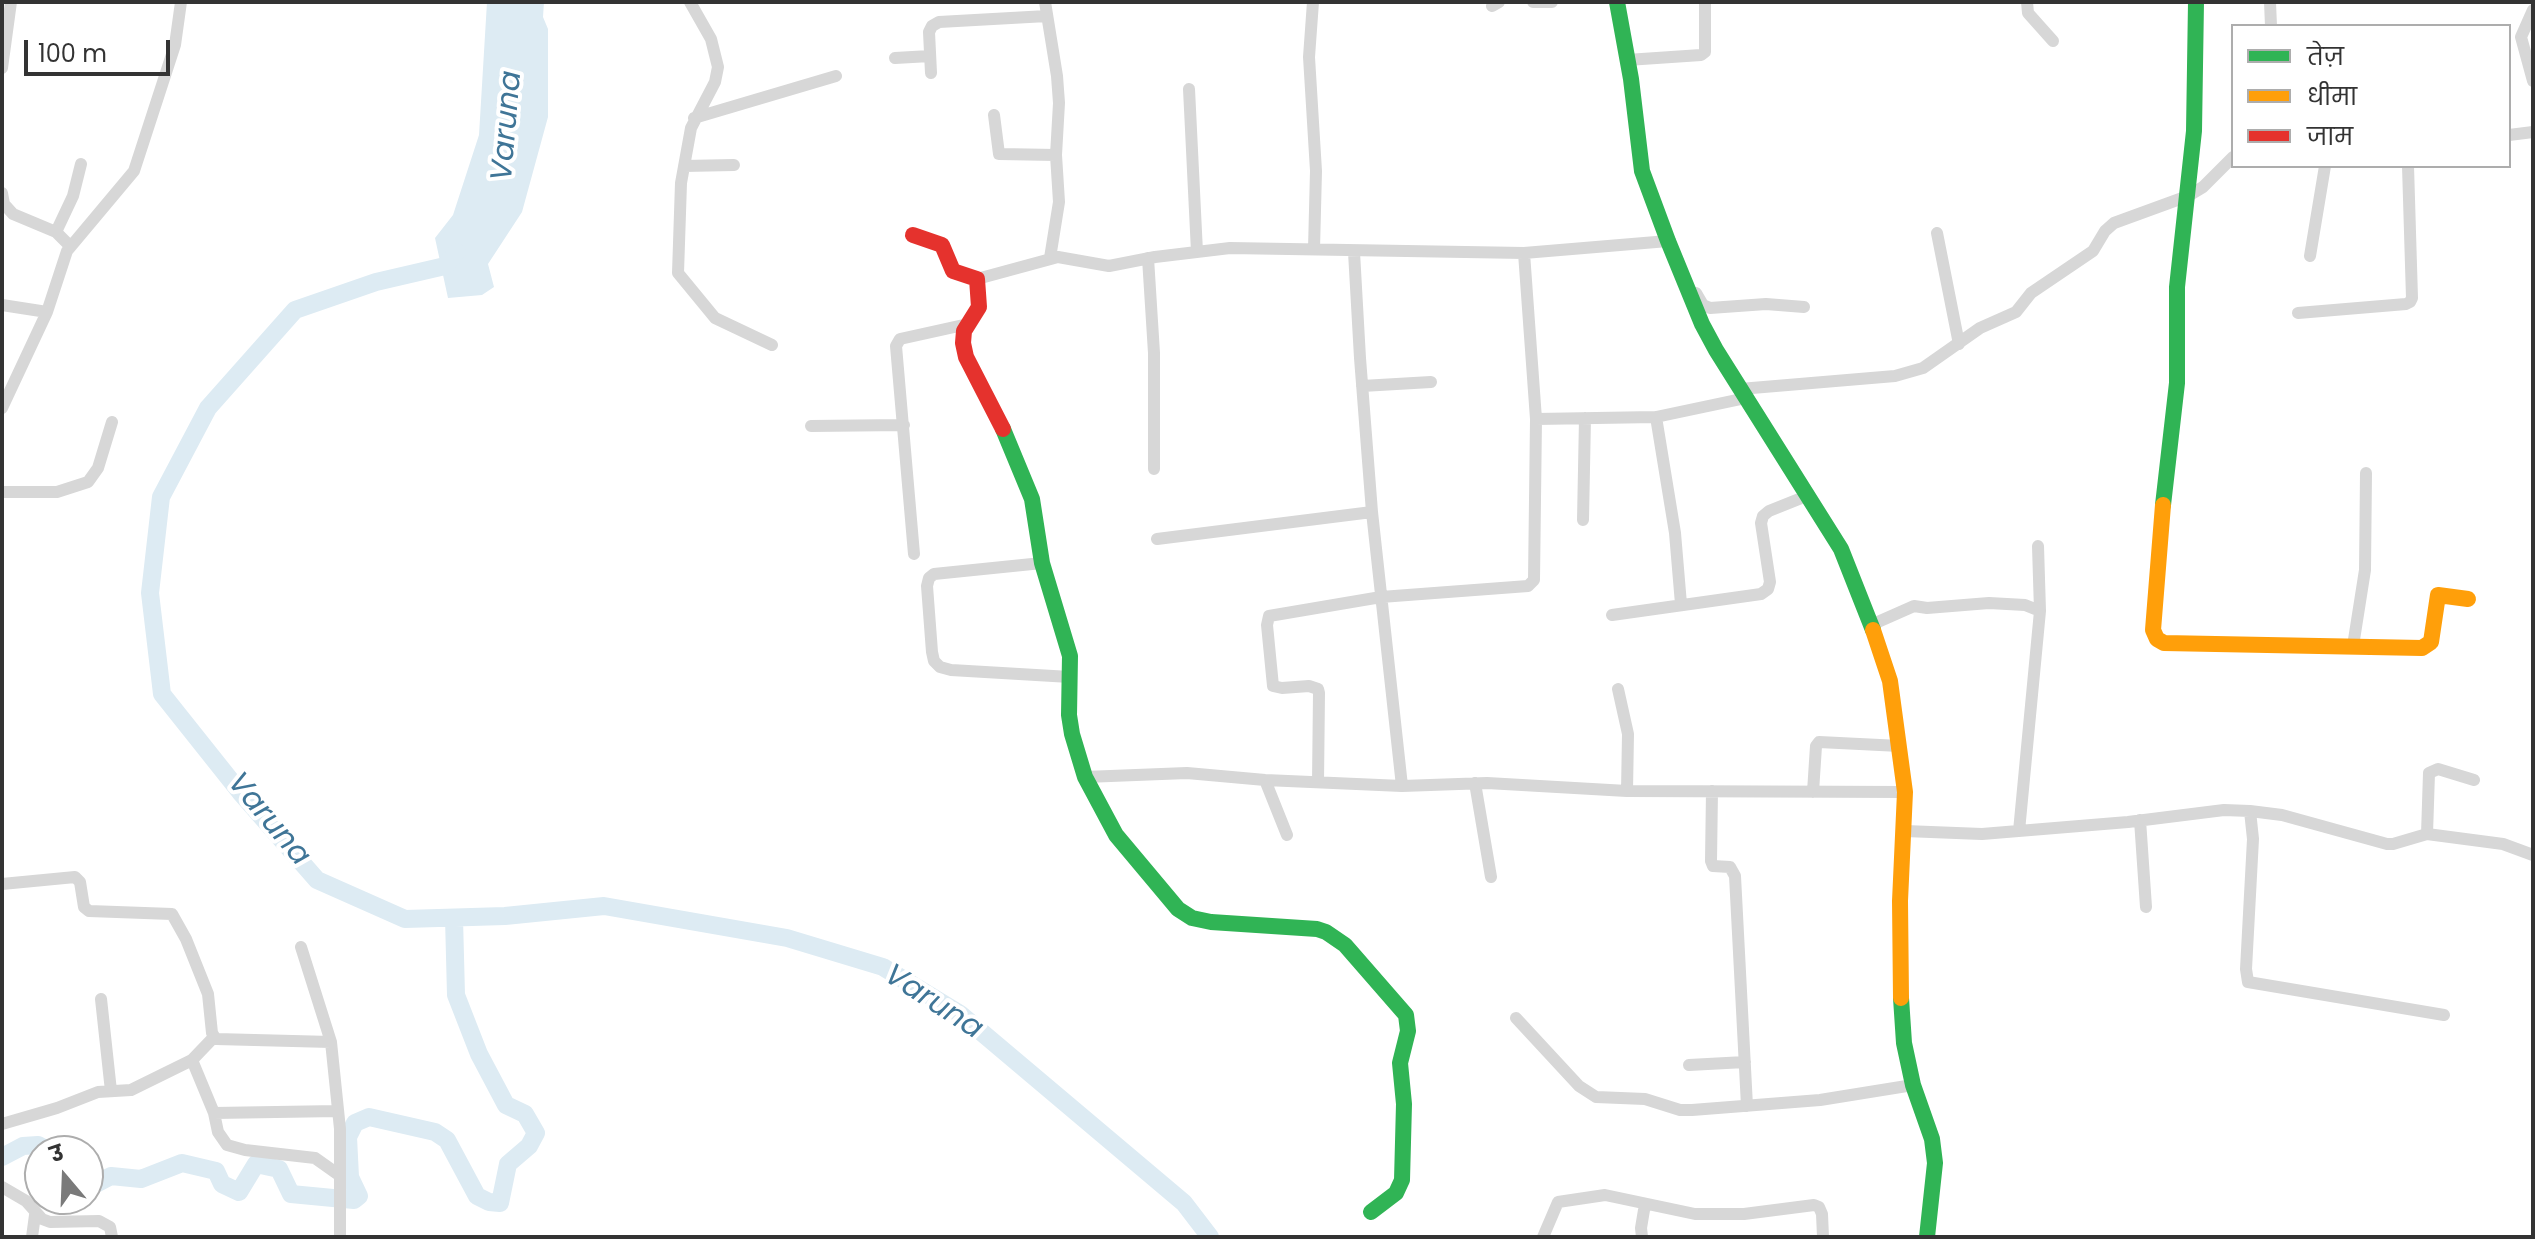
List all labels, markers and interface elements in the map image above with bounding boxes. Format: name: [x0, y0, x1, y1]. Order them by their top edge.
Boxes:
scale bar: [28, 24, 174, 74]
legend: [2231, 24, 2511, 168]
text: 100 m: [38, 37, 107, 70]
text: तेज़: [2307, 40, 2344, 73]
water label: Varuna: [485, 69, 531, 183]
text: धीमा: [2307, 80, 2357, 113]
text: जाम: [2307, 120, 2353, 153]
water label: Varuna: [219, 766, 317, 874]
water label: Varuna: [877, 958, 989, 1048]
north arrow: [24, 1135, 104, 1215]
text: उ: [46, 1137, 68, 1170]

